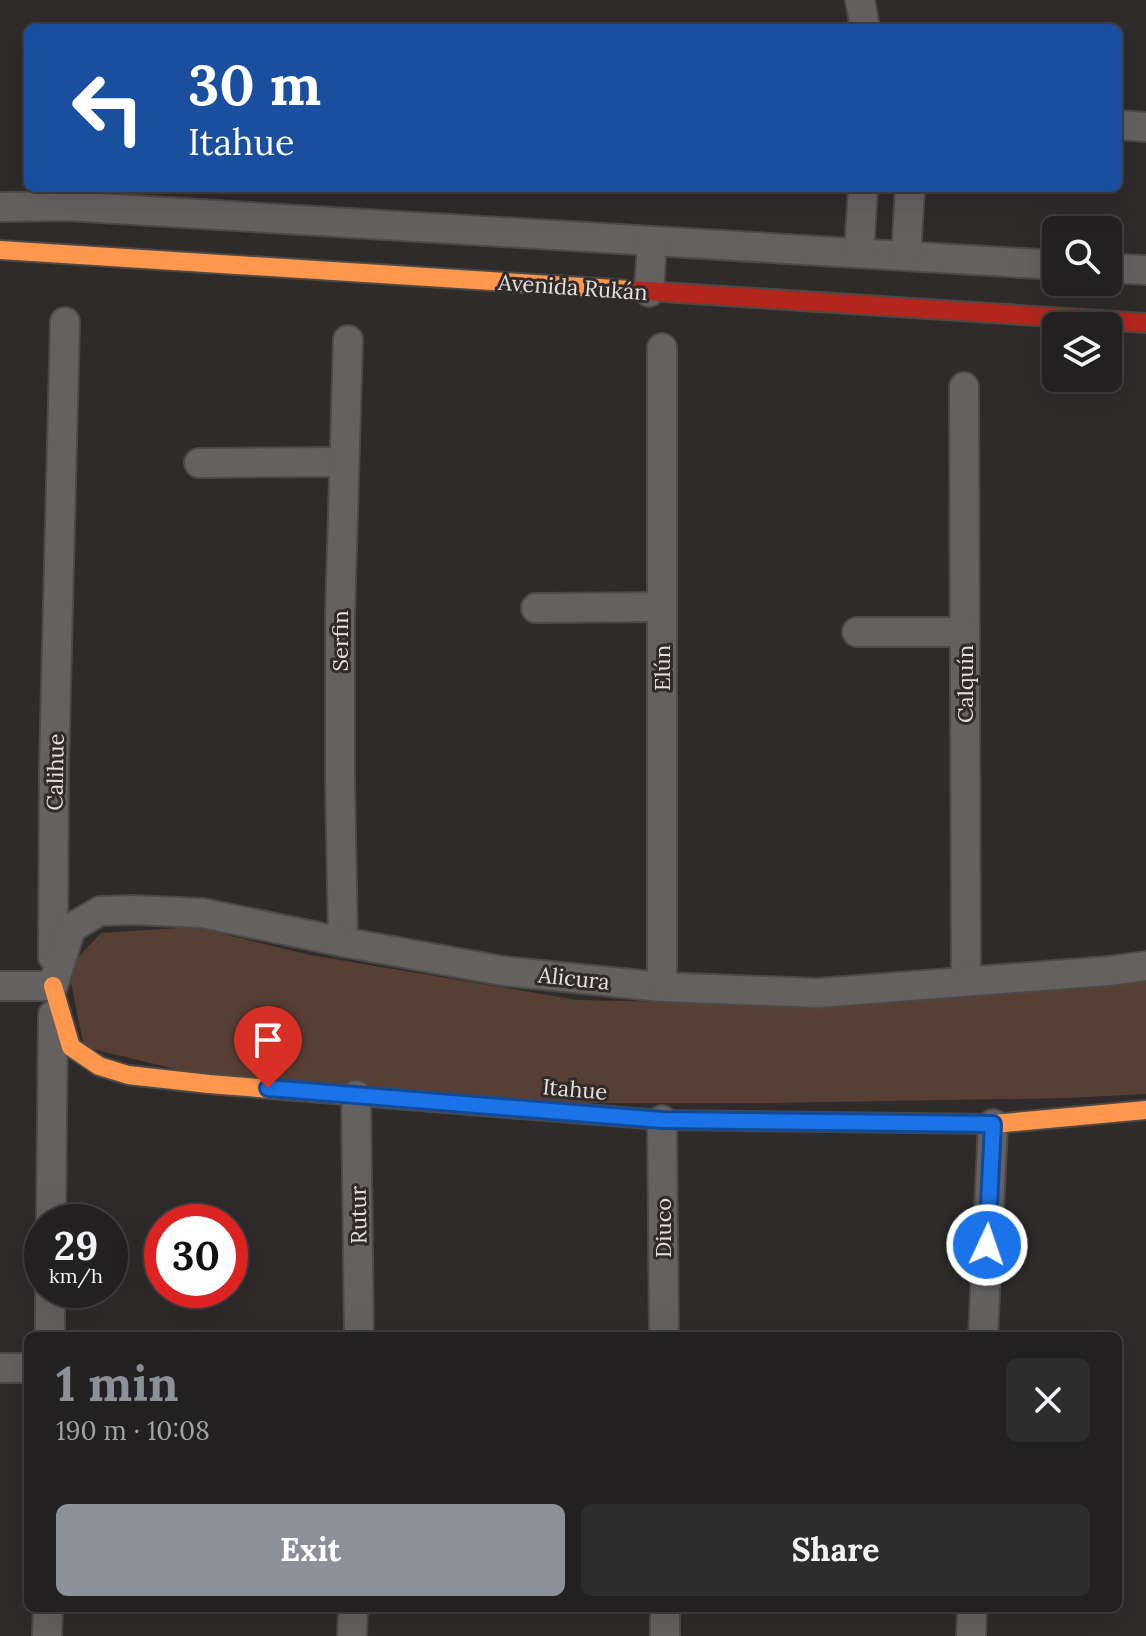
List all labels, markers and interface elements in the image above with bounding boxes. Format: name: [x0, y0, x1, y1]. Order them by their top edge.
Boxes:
text: 30 m: [188, 49, 321, 120]
icon: left: [56, 56, 160, 160]
text: Itahue: [188, 119, 295, 165]
map controls: [1042, 216, 1122, 392]
button: search: [1042, 216, 1122, 296]
street label: Avenida Rukán: [496, 268, 649, 306]
button: layers: [1042, 312, 1122, 392]
street label: Serfin: [326, 611, 354, 671]
street label: Elún: [648, 645, 676, 691]
street label: Calquín: [951, 645, 979, 723]
street label: Calihue: [40, 733, 70, 811]
street label: Alicura: [536, 960, 611, 996]
pin: [234, 1006, 302, 1088]
icon: arrive: [246, 1018, 290, 1062]
street label: Itahue: [541, 1072, 609, 1106]
street label: Rutur: [343, 1185, 373, 1244]
street label: Diuco: [649, 1198, 677, 1258]
position arrow: [945, 1203, 1029, 1287]
speed limit sign: 30: [144, 1204, 248, 1308]
text: 29: [54, 1220, 98, 1271]
text: km/h: [49, 1263, 103, 1288]
text: 1 min: [56, 1353, 179, 1414]
button: close: [1006, 1358, 1090, 1442]
text: 190 m · 10:08: [56, 1414, 210, 1447]
button: Exit: [56, 1504, 565, 1596]
button: Share: [581, 1504, 1090, 1596]

